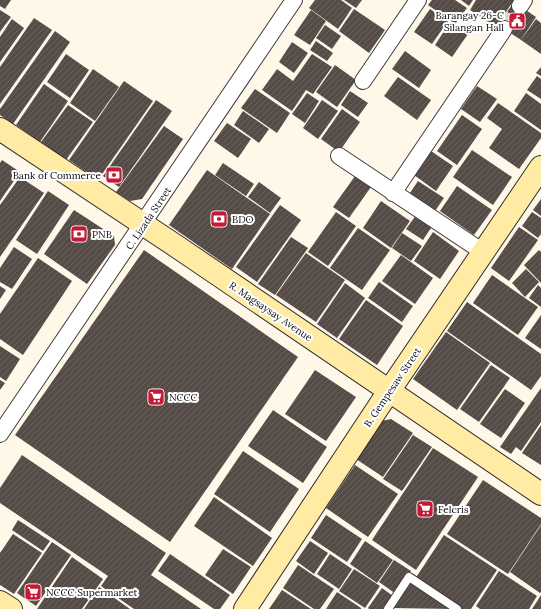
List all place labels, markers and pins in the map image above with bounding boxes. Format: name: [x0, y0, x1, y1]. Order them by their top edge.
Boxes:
place label: Barangay 26-C Silangan Hall: [436, 9, 504, 34]
public building icon: Barangay 26-C Silangan Hall: [507, 11, 527, 31]
bank icon: Bank of Commerce: [104, 165, 124, 185]
place label: Bank of Commerce: [13, 169, 102, 182]
bank icon: BDO: [209, 209, 229, 229]
place label: BDO: [232, 213, 254, 226]
bank icon: PNB: [69, 224, 89, 244]
place label: PNB: [92, 228, 112, 241]
supermarket icon: NCCC: [146, 387, 166, 407]
place label: NCCC: [169, 391, 198, 404]
supermarket icon: Felcris: [415, 499, 435, 519]
place label: Felcris: [438, 503, 469, 516]
supermarket icon: NCCC Supermarket: [23, 582, 43, 602]
place label: NCCC Supermarket: [46, 586, 138, 599]

